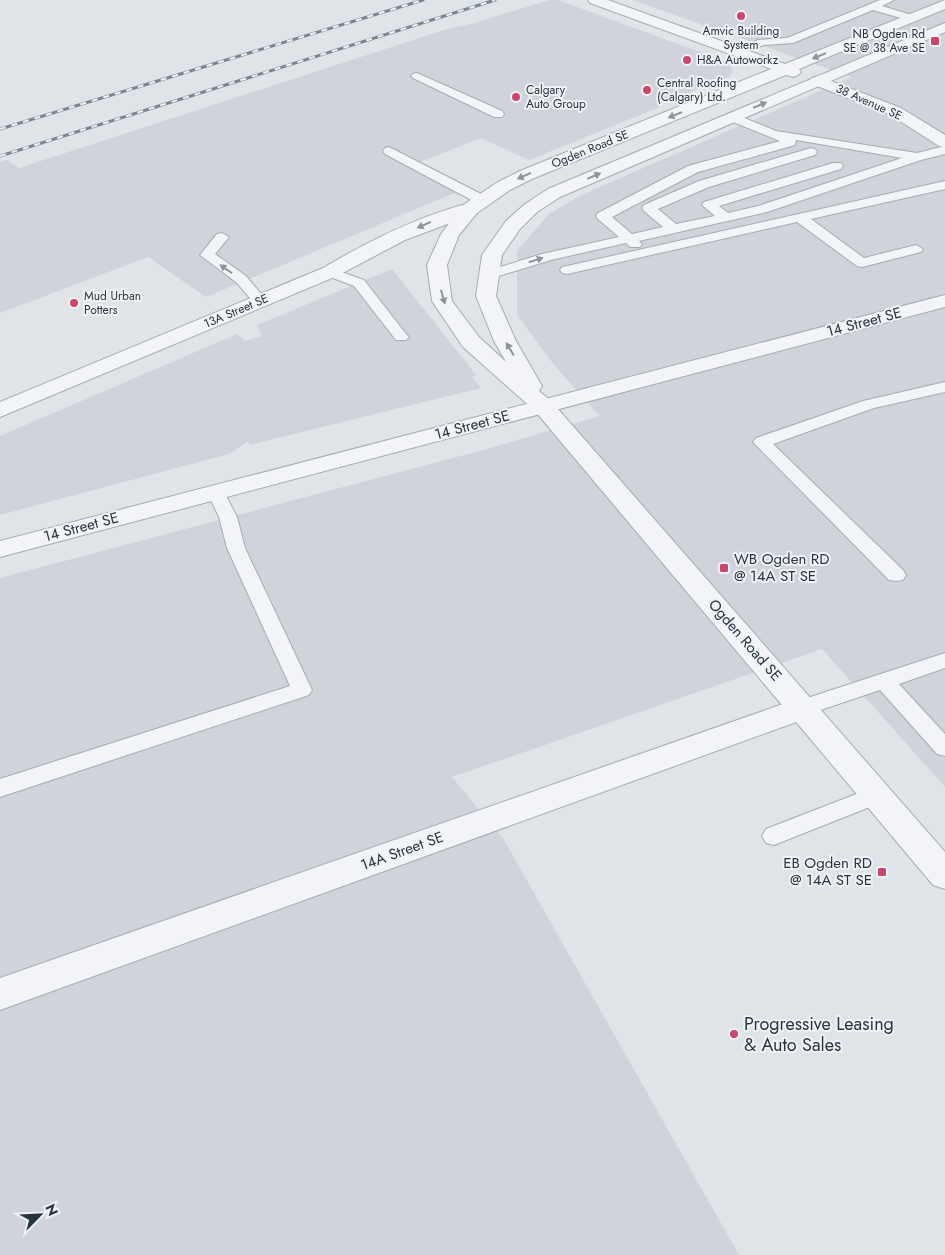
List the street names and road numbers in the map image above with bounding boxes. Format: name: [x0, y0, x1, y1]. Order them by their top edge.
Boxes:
street label: 38 Avenue SE: [833, 79, 905, 125]
street label: Ogden Road SE: [549, 125, 631, 173]
street label: 13A Street SE: [201, 289, 271, 333]
street label: 14 Street SE: [824, 301, 904, 343]
street label: 14 Street SE: [432, 404, 512, 446]
street label: 14 Street SE: [41, 506, 121, 548]
street label: Ogden Road SE: [703, 594, 787, 686]
street label: 14A Street SE: [358, 826, 446, 876]

